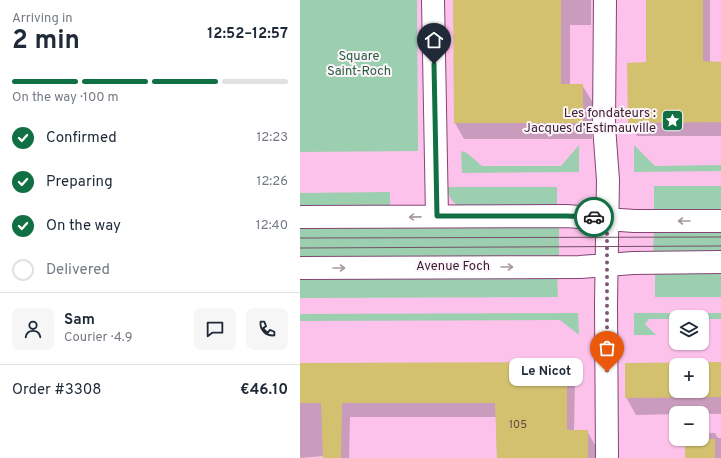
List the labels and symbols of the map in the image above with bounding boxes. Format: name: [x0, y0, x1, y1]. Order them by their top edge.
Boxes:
pin: [417, 23, 451, 64]
park label: Square Saint-Roch: [327, 49, 391, 80]
place label: Les fondateurs : Jacques d’Estimauville: [524, 106, 656, 137]
place icon: Les fondateurs : Jacques d’Estimauville: [659, 108, 685, 134]
courier: [574, 197, 614, 237]
one-way arrow: [409, 213, 422, 220]
one-way arrow: [678, 217, 691, 225]
street label: Avenue Foch: [416, 259, 490, 275]
one-way arrow: [500, 263, 513, 271]
one-way arrow: [332, 264, 345, 272]
pin: [590, 331, 624, 372]
callout: Le Nicot: [509, 358, 583, 386]
house number: 105: [509, 418, 527, 432]

